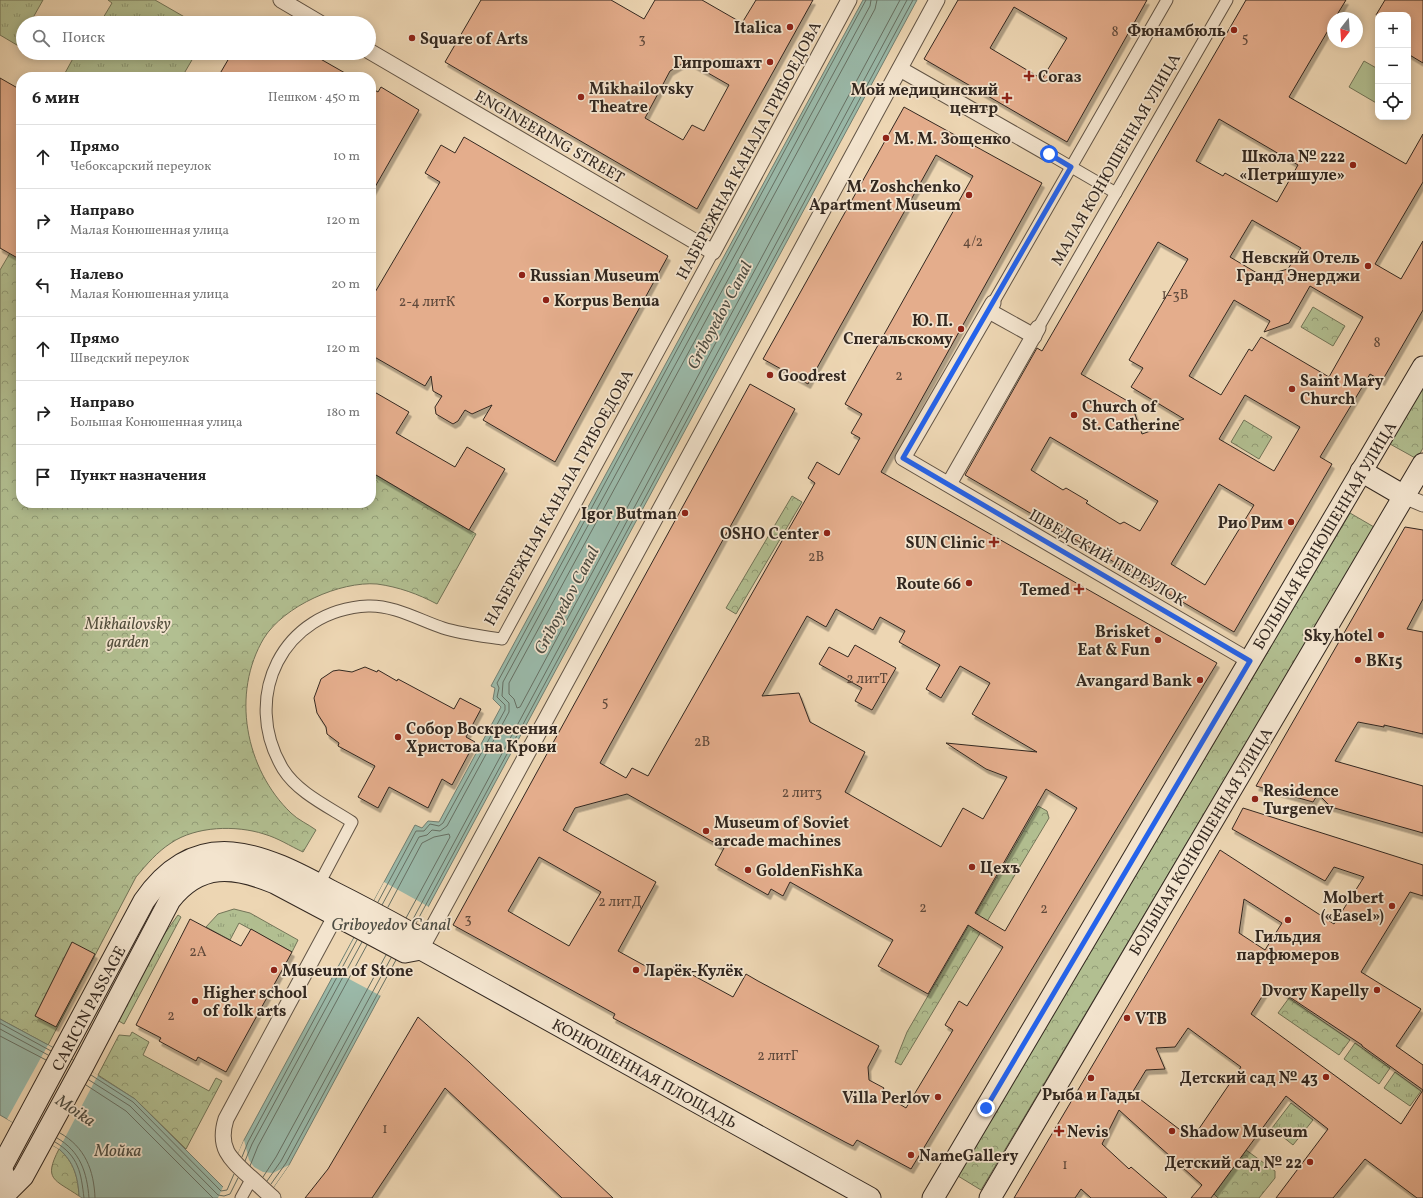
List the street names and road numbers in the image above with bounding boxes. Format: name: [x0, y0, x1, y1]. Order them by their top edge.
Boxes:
street label: НАБЕРЕЖНАЯ КАНАЛА ГРИБОЕДОВА: [672, 18, 828, 284]
street label: МАЛАЯ КОНЮШЕННАЯ УЛИЦА: [1047, 50, 1187, 270]
street label: ENGINEERING STREET: [470, 86, 628, 190]
street label: НАБЕРЕЖНАЯ КАНАЛА ГРИБОЕДОВА: [480, 366, 640, 630]
street label: БОЛЬШАЯ КОНЮШЕННАЯ УЛИЦА: [1249, 418, 1403, 654]
street label: ШВЕДСКИЙ ПЕРЕУЛОК: [1024, 505, 1190, 613]
street label: БОЛЬШАЯ КОНЮШЕННАЯ УЛИЦА: [1125, 724, 1279, 960]
street label: CARICIN PASSAGE: [47, 942, 132, 1075]
street label: КОНЮШЕННАЯ ПЛОЩАДЬ: [547, 1014, 741, 1135]

